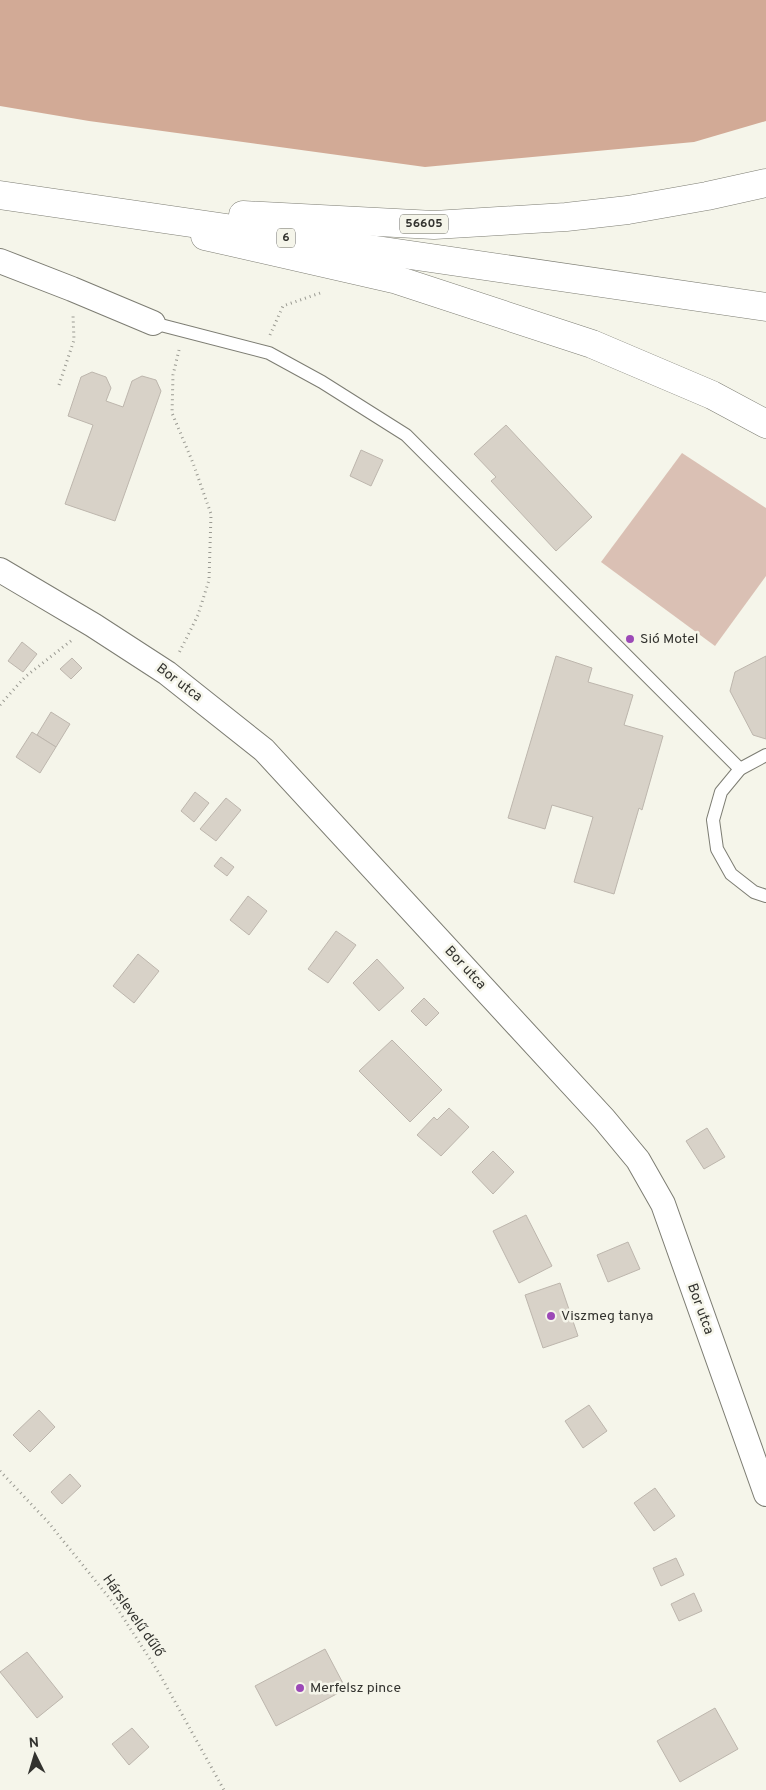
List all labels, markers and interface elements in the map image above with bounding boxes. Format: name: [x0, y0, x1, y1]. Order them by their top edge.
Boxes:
road number: 56605: [400, 214, 448, 233]
road number: 6: [277, 228, 295, 248]
place label: Sió Motel: [640, 631, 698, 648]
marker: Sió Motel: [624, 633, 636, 645]
street label: Bor utca: [153, 660, 205, 706]
street label: Bor utca: [441, 943, 489, 993]
street label: Bor utca: [683, 1281, 717, 1337]
place label: Viszmeg tanya: [561, 1308, 653, 1325]
marker: Viszmeg tanya: [545, 1310, 557, 1322]
street label: Hárslevelű dűlő: [98, 1572, 168, 1661]
place label: Merfelsz pince: [310, 1680, 401, 1697]
marker: Merfelsz pince: [294, 1682, 306, 1694]
north arrow: [10, 1730, 60, 1780]
text: N: [28, 1735, 40, 1752]

